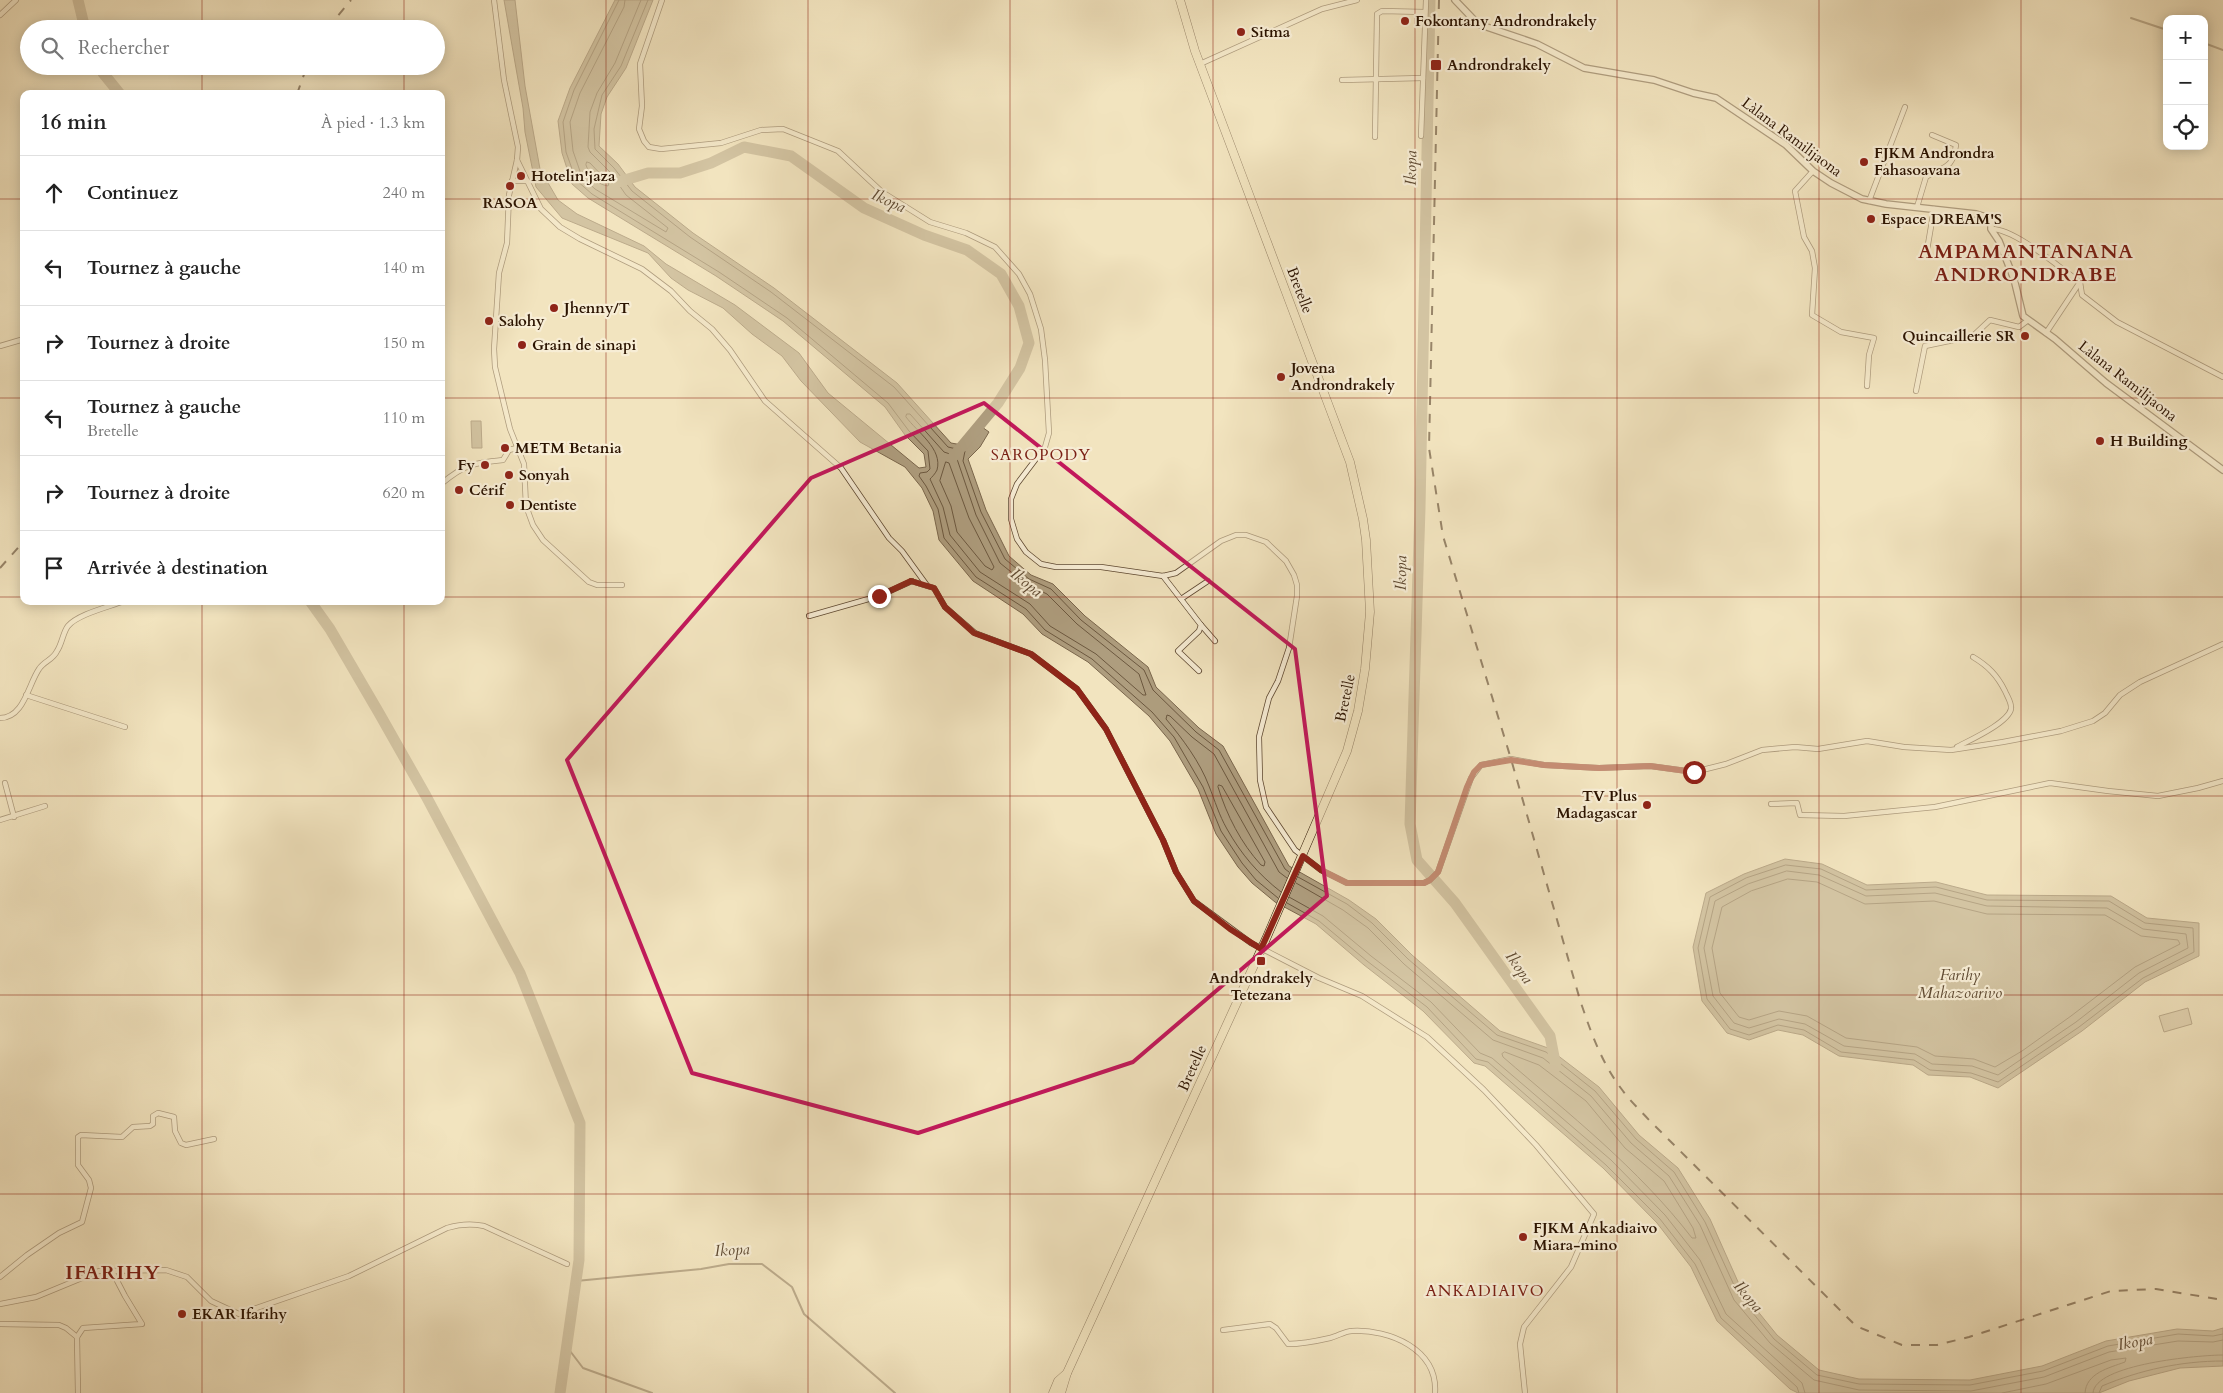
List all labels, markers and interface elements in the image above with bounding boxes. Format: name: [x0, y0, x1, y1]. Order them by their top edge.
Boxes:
place label: Fokontany Androndrakely: [1415, 11, 1597, 31]
marker: Fokontany Androndrakely: [1399, 15, 1411, 27]
map controls: [2163, 15, 2208, 150]
button: +: [2163, 15, 2208, 60]
search box: [20, 20, 445, 75]
place label: Sitma: [1251, 22, 1291, 42]
marker: Sitma: [1235, 26, 1247, 38]
icon: search: [38, 34, 66, 62]
text: Rechercher: [78, 35, 169, 61]
place label: Androndrakely: [1447, 55, 1551, 75]
marker: Androndrakely: [1429, 58, 1443, 72]
button: −: [2163, 60, 2208, 105]
street label: Làlana Ramilijaona: [1738, 93, 1847, 182]
button: locate: [2163, 105, 2208, 150]
text: 16 min: [40, 108, 107, 137]
text: À pied · 1.3 km: [321, 112, 425, 134]
place label: FJKM Androndra Fahasoavana: [1874, 143, 1995, 180]
water label: Ikopa: [1400, 150, 1422, 186]
marker: FJKM Androndra Fahasoavana: [1858, 156, 1870, 168]
place label: Hotelin'jaza: [531, 166, 616, 186]
marker: Hotelin'jaza: [515, 170, 527, 182]
icon: ahead: [40, 179, 68, 207]
text: Continuez: [87, 180, 178, 206]
marker: RASOA: [504, 180, 516, 192]
text: 240 m: [383, 182, 425, 204]
water label: Ikopa: [868, 184, 909, 218]
place label: RASOA: [483, 193, 538, 213]
place label: Espace DREAM'S: [1881, 209, 2002, 229]
marker: Espace DREAM'S: [1865, 213, 1877, 225]
district label: AMPAMANTANANA ANDRONDRABE: [1918, 238, 2134, 288]
icon: left: [40, 254, 68, 282]
text: Tournez à gauche: [87, 255, 241, 281]
text: 140 m: [383, 257, 425, 279]
street label: Bretelle: [1282, 264, 1318, 316]
place label: Jhenny/T: [562, 298, 630, 318]
marker: Jhenny/T: [548, 302, 560, 314]
place label: Salohy: [499, 311, 545, 331]
marker: Salohy: [483, 315, 495, 327]
place label: Quincaillerie SR: [1902, 326, 2015, 346]
icon: right: [40, 329, 68, 357]
text: Tournez à droite: [87, 330, 230, 356]
marker: Quincaillerie SR: [2019, 330, 2031, 342]
text: 150 m: [383, 332, 425, 354]
place label: Grain de sinapi: [532, 335, 637, 355]
street label: Làlana Ramilijaona: [2074, 336, 2182, 426]
marker: Grain de sinapi: [516, 339, 528, 351]
place label: Jovena Androndrakely: [1289, 358, 1395, 395]
marker: Jovena Androndrakely: [1275, 371, 1287, 383]
text: Tournez à gauche: [87, 394, 241, 420]
icon: left: [40, 404, 68, 432]
text: 110 m: [383, 407, 425, 429]
text: Bretelle: [87, 420, 139, 442]
place label: H Building: [2110, 431, 2188, 451]
marker: H Building: [2094, 435, 2106, 447]
place label: METM Betania: [515, 438, 622, 458]
marker: METM Betania: [499, 442, 511, 454]
district label: SAROPODY: [991, 444, 1091, 466]
place label: Fy: [458, 455, 475, 475]
marker: Fy: [479, 459, 491, 471]
place label: Sonyah: [519, 465, 570, 485]
marker: Sonyah: [503, 469, 515, 481]
icon: right: [40, 479, 68, 507]
text: Tournez à droite: [87, 480, 230, 506]
place label: Cérif: [469, 480, 507, 500]
text: 620 m: [383, 482, 425, 504]
marker: Cérif: [453, 484, 465, 496]
place label: Dentiste: [520, 495, 577, 515]
marker: Dentiste: [504, 499, 516, 511]
icon: arrive: [40, 554, 68, 582]
text: Arrivée à destination: [87, 555, 268, 581]
water label: Ikopa: [1390, 555, 1412, 591]
water label: Ikopa: [1006, 563, 1047, 602]
route end: [868, 585, 891, 608]
street label: Bretelle: [1330, 672, 1360, 724]
route start: [1683, 761, 1706, 784]
place label: TV Plus Madagascar: [1556, 786, 1638, 823]
marker: TV Plus Madagascar: [1641, 799, 1653, 811]
water label: Ikopa: [1500, 947, 1538, 988]
marker: Androndrakely Tetezana: [1255, 955, 1267, 967]
water label: Farihy Mahazoarivo: [1918, 964, 2003, 1004]
place label: Androndrakely Tetezana: [1209, 968, 1313, 1005]
street label: Bretelle: [1173, 1042, 1211, 1094]
place label: FJKM Ankadiaivo Miara-mino: [1533, 1218, 1657, 1255]
marker: FJKM Ankadiaivo Miara-mino: [1517, 1231, 1529, 1243]
water label: Ikopa: [714, 1238, 750, 1262]
district label: IFARIHY: [65, 1259, 161, 1286]
water label: Ikopa: [1728, 1276, 1768, 1317]
district label: ANKADIAIVO: [1425, 1280, 1545, 1302]
place label: EKAR Ifarihy: [192, 1304, 287, 1324]
marker: EKAR Ifarihy: [176, 1308, 188, 1320]
water label: Ikopa: [2116, 1328, 2154, 1356]

